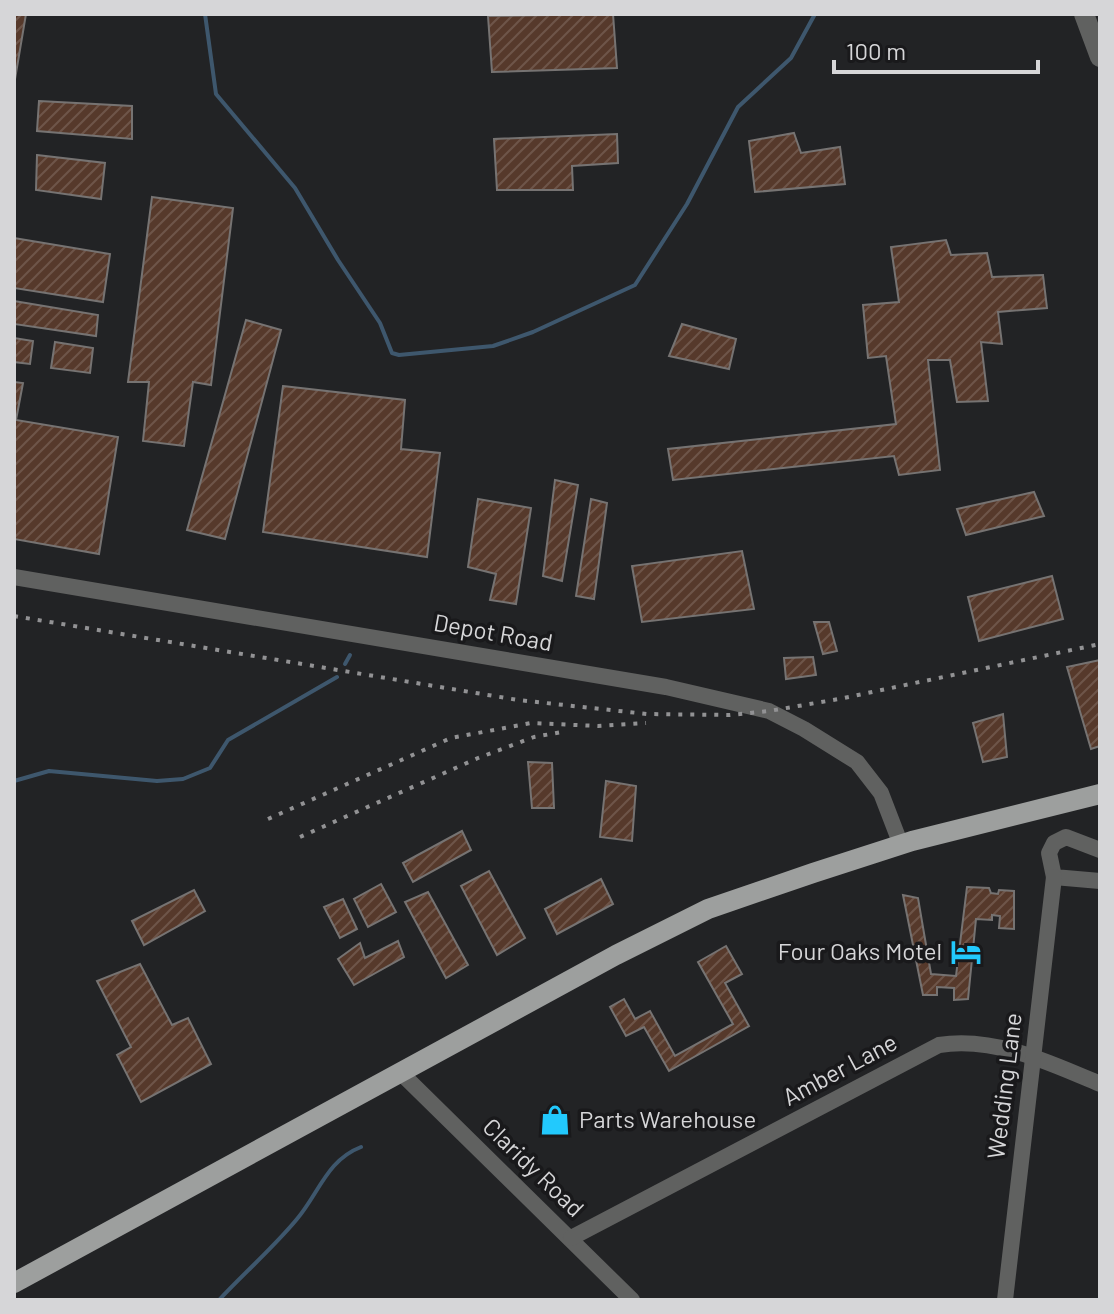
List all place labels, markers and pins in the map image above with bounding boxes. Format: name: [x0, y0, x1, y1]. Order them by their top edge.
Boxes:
hotel icon: Four Oaks Motel: [949, 935, 983, 969]
place label: Four Oaks Motel: [778, 936, 942, 965]
shop icon: Parts Warehouse: [538, 1103, 572, 1137]
place label: Parts Warehouse: [579, 1104, 756, 1133]

